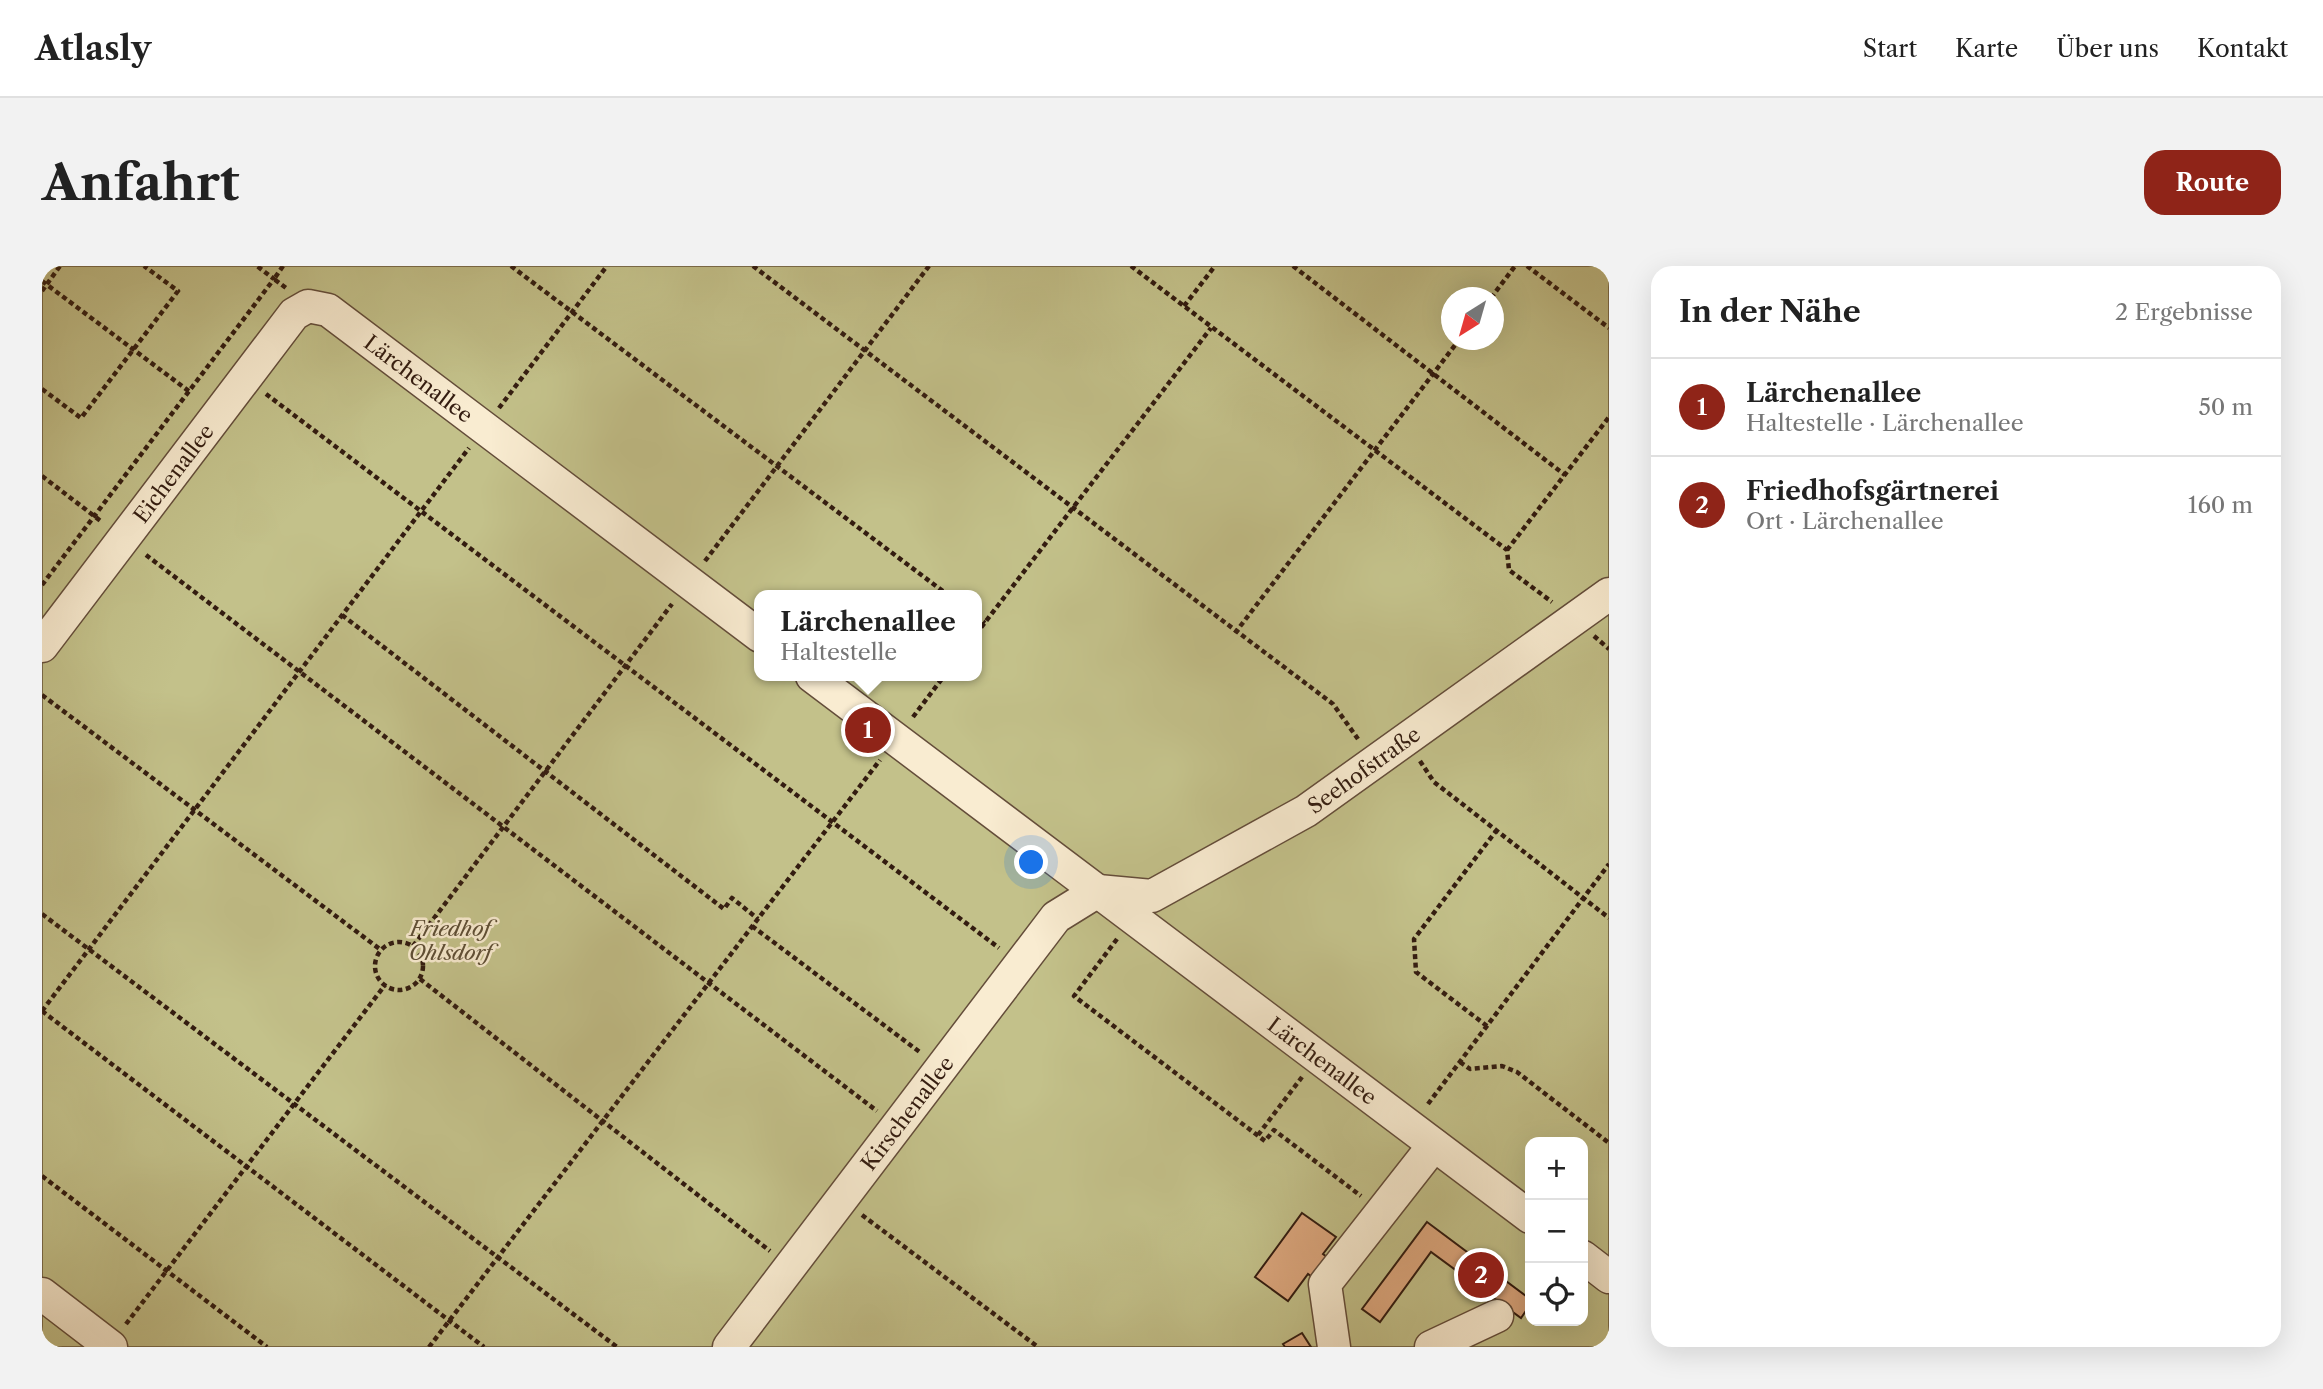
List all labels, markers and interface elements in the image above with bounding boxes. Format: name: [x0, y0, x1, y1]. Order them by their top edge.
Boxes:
text: Atlasly: [35, 28, 151, 69]
text: Start: [1863, 34, 1917, 63]
text: Karte: [1955, 34, 2018, 63]
text: Über uns: [2056, 34, 2159, 63]
text: Kontakt: [2197, 34, 2288, 63]
button: Route: [2144, 150, 2281, 215]
text: Anfahrt: [42, 152, 240, 213]
north arrow: [1441, 287, 1504, 350]
text: In der Nähe: [1679, 293, 1861, 330]
text: 2 Ergebnisse: [2115, 298, 2253, 326]
street label: Lärchenallee: [359, 329, 478, 427]
text: Lärchenallee: [1746, 377, 1921, 409]
text: 1: [1697, 393, 1707, 421]
text: 50 m: [2198, 393, 2253, 421]
text: Haltestelle · Lärchenallee: [1746, 409, 2024, 437]
street label: Eichenallee: [128, 419, 219, 527]
text: Friedhofsgärtnerei: [1746, 475, 1999, 507]
text: 2: [1695, 491, 1709, 519]
text: 160 m: [2188, 491, 2253, 519]
text: Ort · Lärchenallee: [1746, 507, 1944, 535]
popup: [754, 590, 982, 681]
text: Lärchenallee: [780, 606, 956, 638]
text: Haltestelle: [780, 638, 897, 666]
pin: 1: [845, 704, 891, 756]
street label: Seehofstraße: [1303, 721, 1425, 818]
your location: [1014, 845, 1048, 879]
park label: Friedhof Ohlsdorf: [408, 916, 499, 965]
street label: Lärchenallee: [1263, 1012, 1382, 1110]
street label: Kirschenallee: [856, 1051, 958, 1175]
map controls: [1525, 1137, 1588, 1326]
button: +: [1525, 1137, 1588, 1200]
button: −: [1525, 1200, 1588, 1263]
pin: 2: [1458, 1249, 1504, 1301]
button: locate: [1525, 1263, 1588, 1326]

